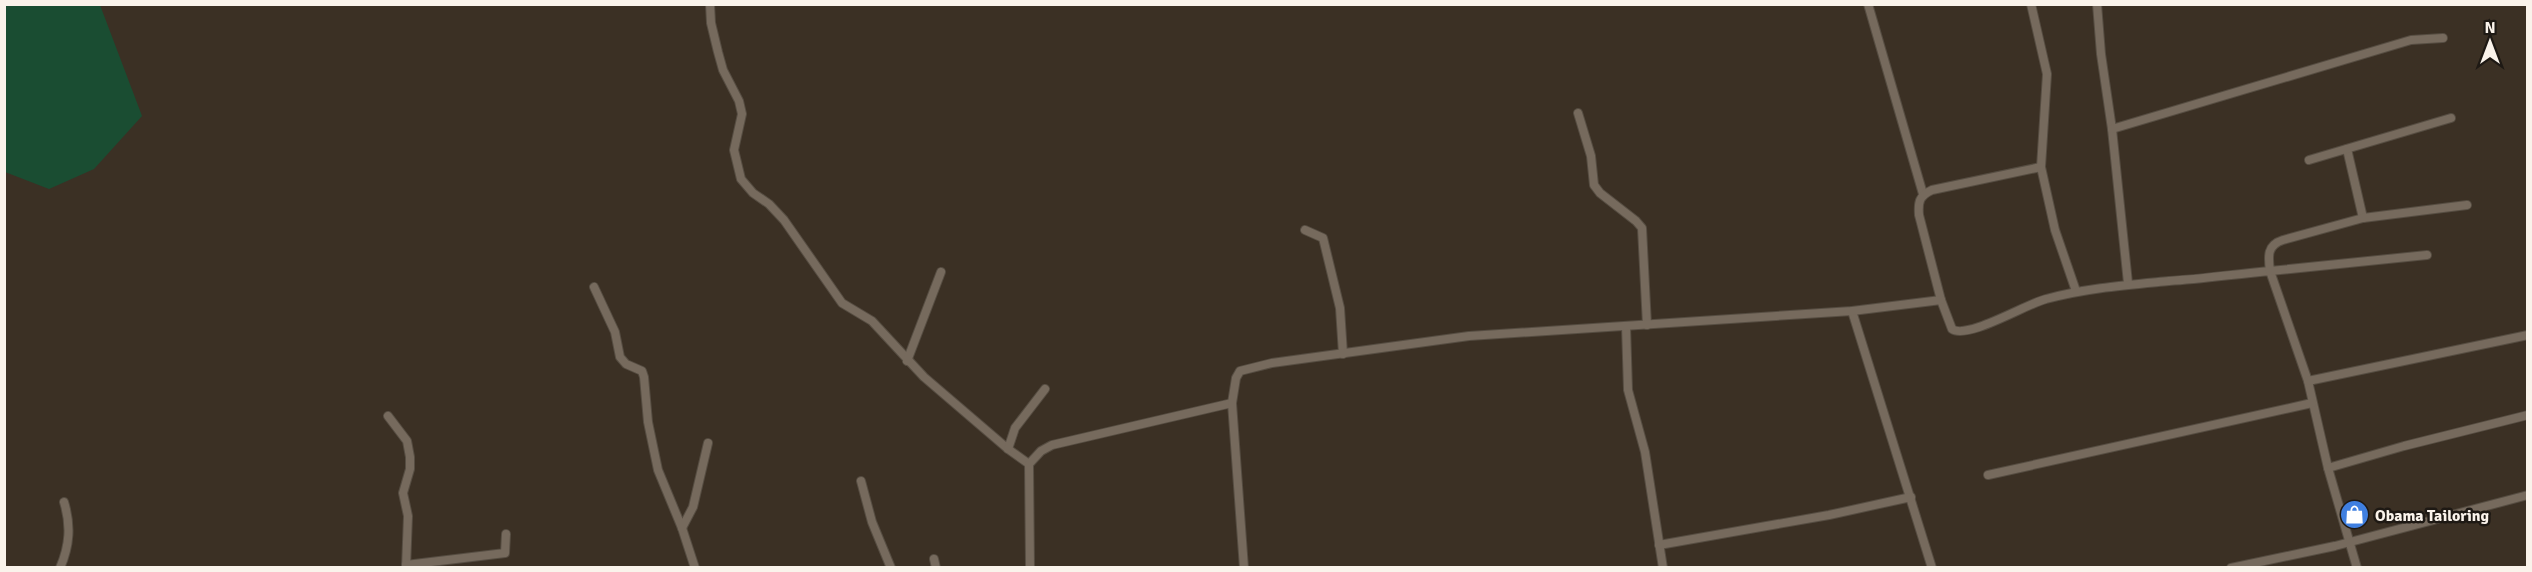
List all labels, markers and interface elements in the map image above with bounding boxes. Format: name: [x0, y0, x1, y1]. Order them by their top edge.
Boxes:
north arrow: [2460, 12, 2520, 72]
text: N: [2484, 18, 2496, 38]
shop icon: Obama Tailoring: [2338, 499, 2370, 531]
place label: Obama Tailoring: [2375, 506, 2490, 526]

